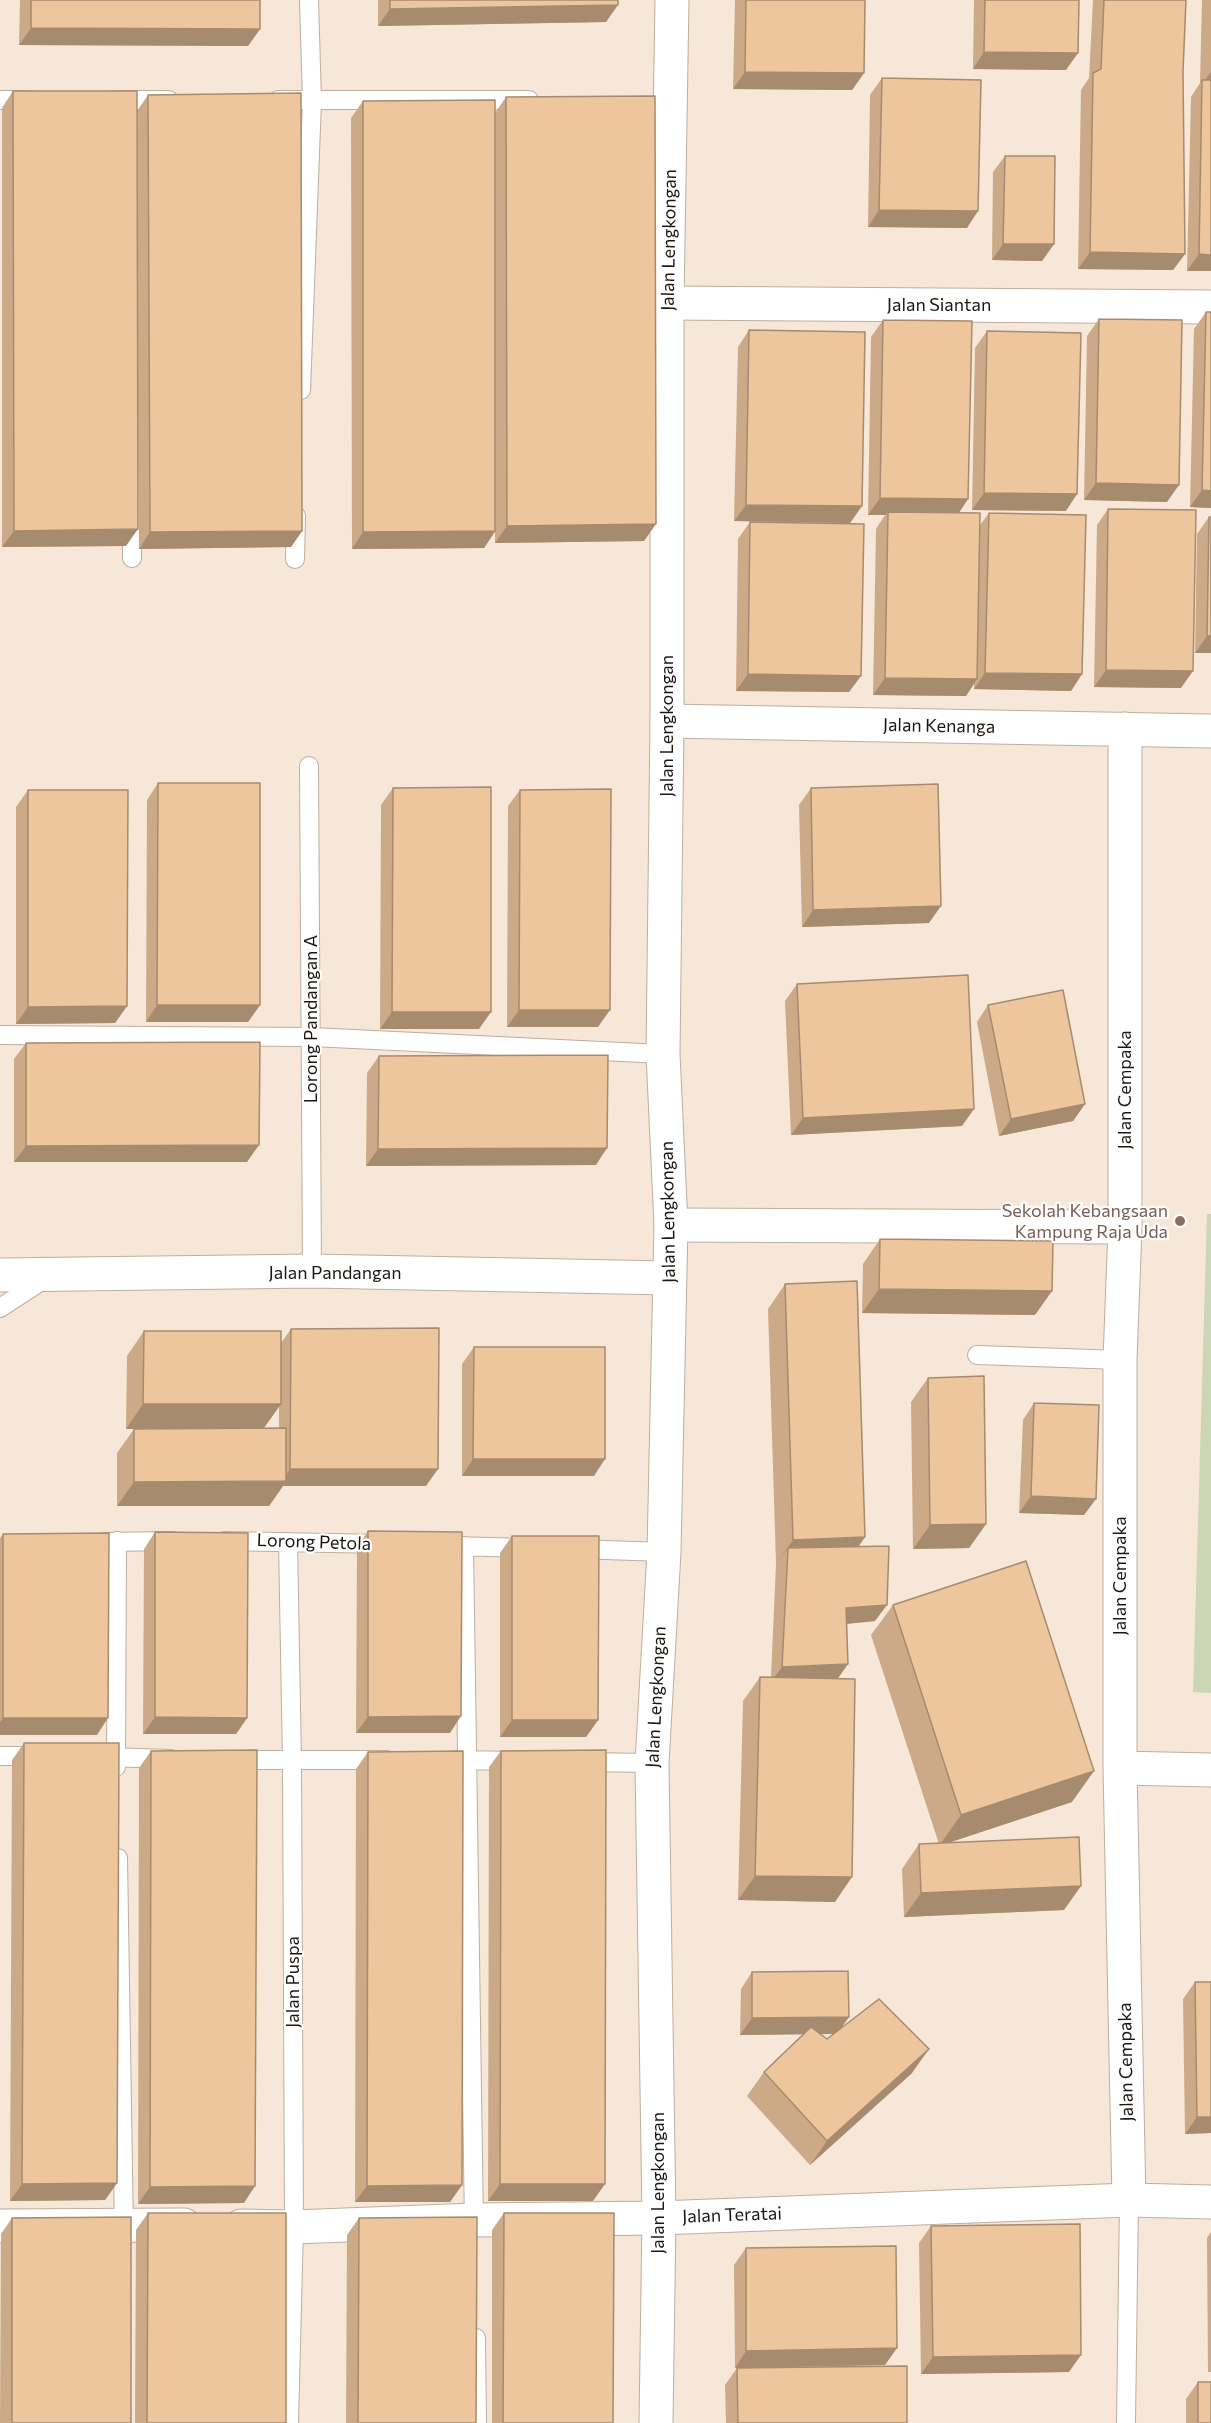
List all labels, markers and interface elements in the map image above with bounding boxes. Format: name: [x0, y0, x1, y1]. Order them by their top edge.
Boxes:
street label: Jalan Lengkongan: [657, 169, 681, 311]
street label: Jalan Siantan: [887, 294, 991, 316]
street label: Jalan Lengkongan: [656, 655, 678, 797]
street label: Jalan Kenanga: [883, 714, 995, 738]
street label: Lorong Pandangan A: [300, 935, 322, 1103]
street label: Jalan Cempaka: [1114, 1030, 1136, 1150]
street label: Jalan Lengkongan: [656, 1141, 680, 1283]
place label: Sekolah Kebangsaan Kampung Raja Uda: [1002, 1200, 1168, 1242]
marker: Sekolah Kebangsaan Kampung Raja Uda: [1173, 1214, 1187, 1228]
street label: Jalan Pandangan: [269, 1262, 401, 1284]
street label: Jalan Cempaka: [1109, 1516, 1131, 1636]
street label: Lorong Petola: [256, 1529, 372, 1555]
street label: Jalan Lengkongan: [641, 1626, 671, 1768]
street label: Jalan Puspa: [282, 1936, 304, 2028]
street label: Jalan Cempaka: [1114, 2002, 1138, 2122]
street label: Jalan Lengkongan: [647, 2112, 669, 2254]
street label: Jalan Teratai: [682, 2202, 782, 2228]

